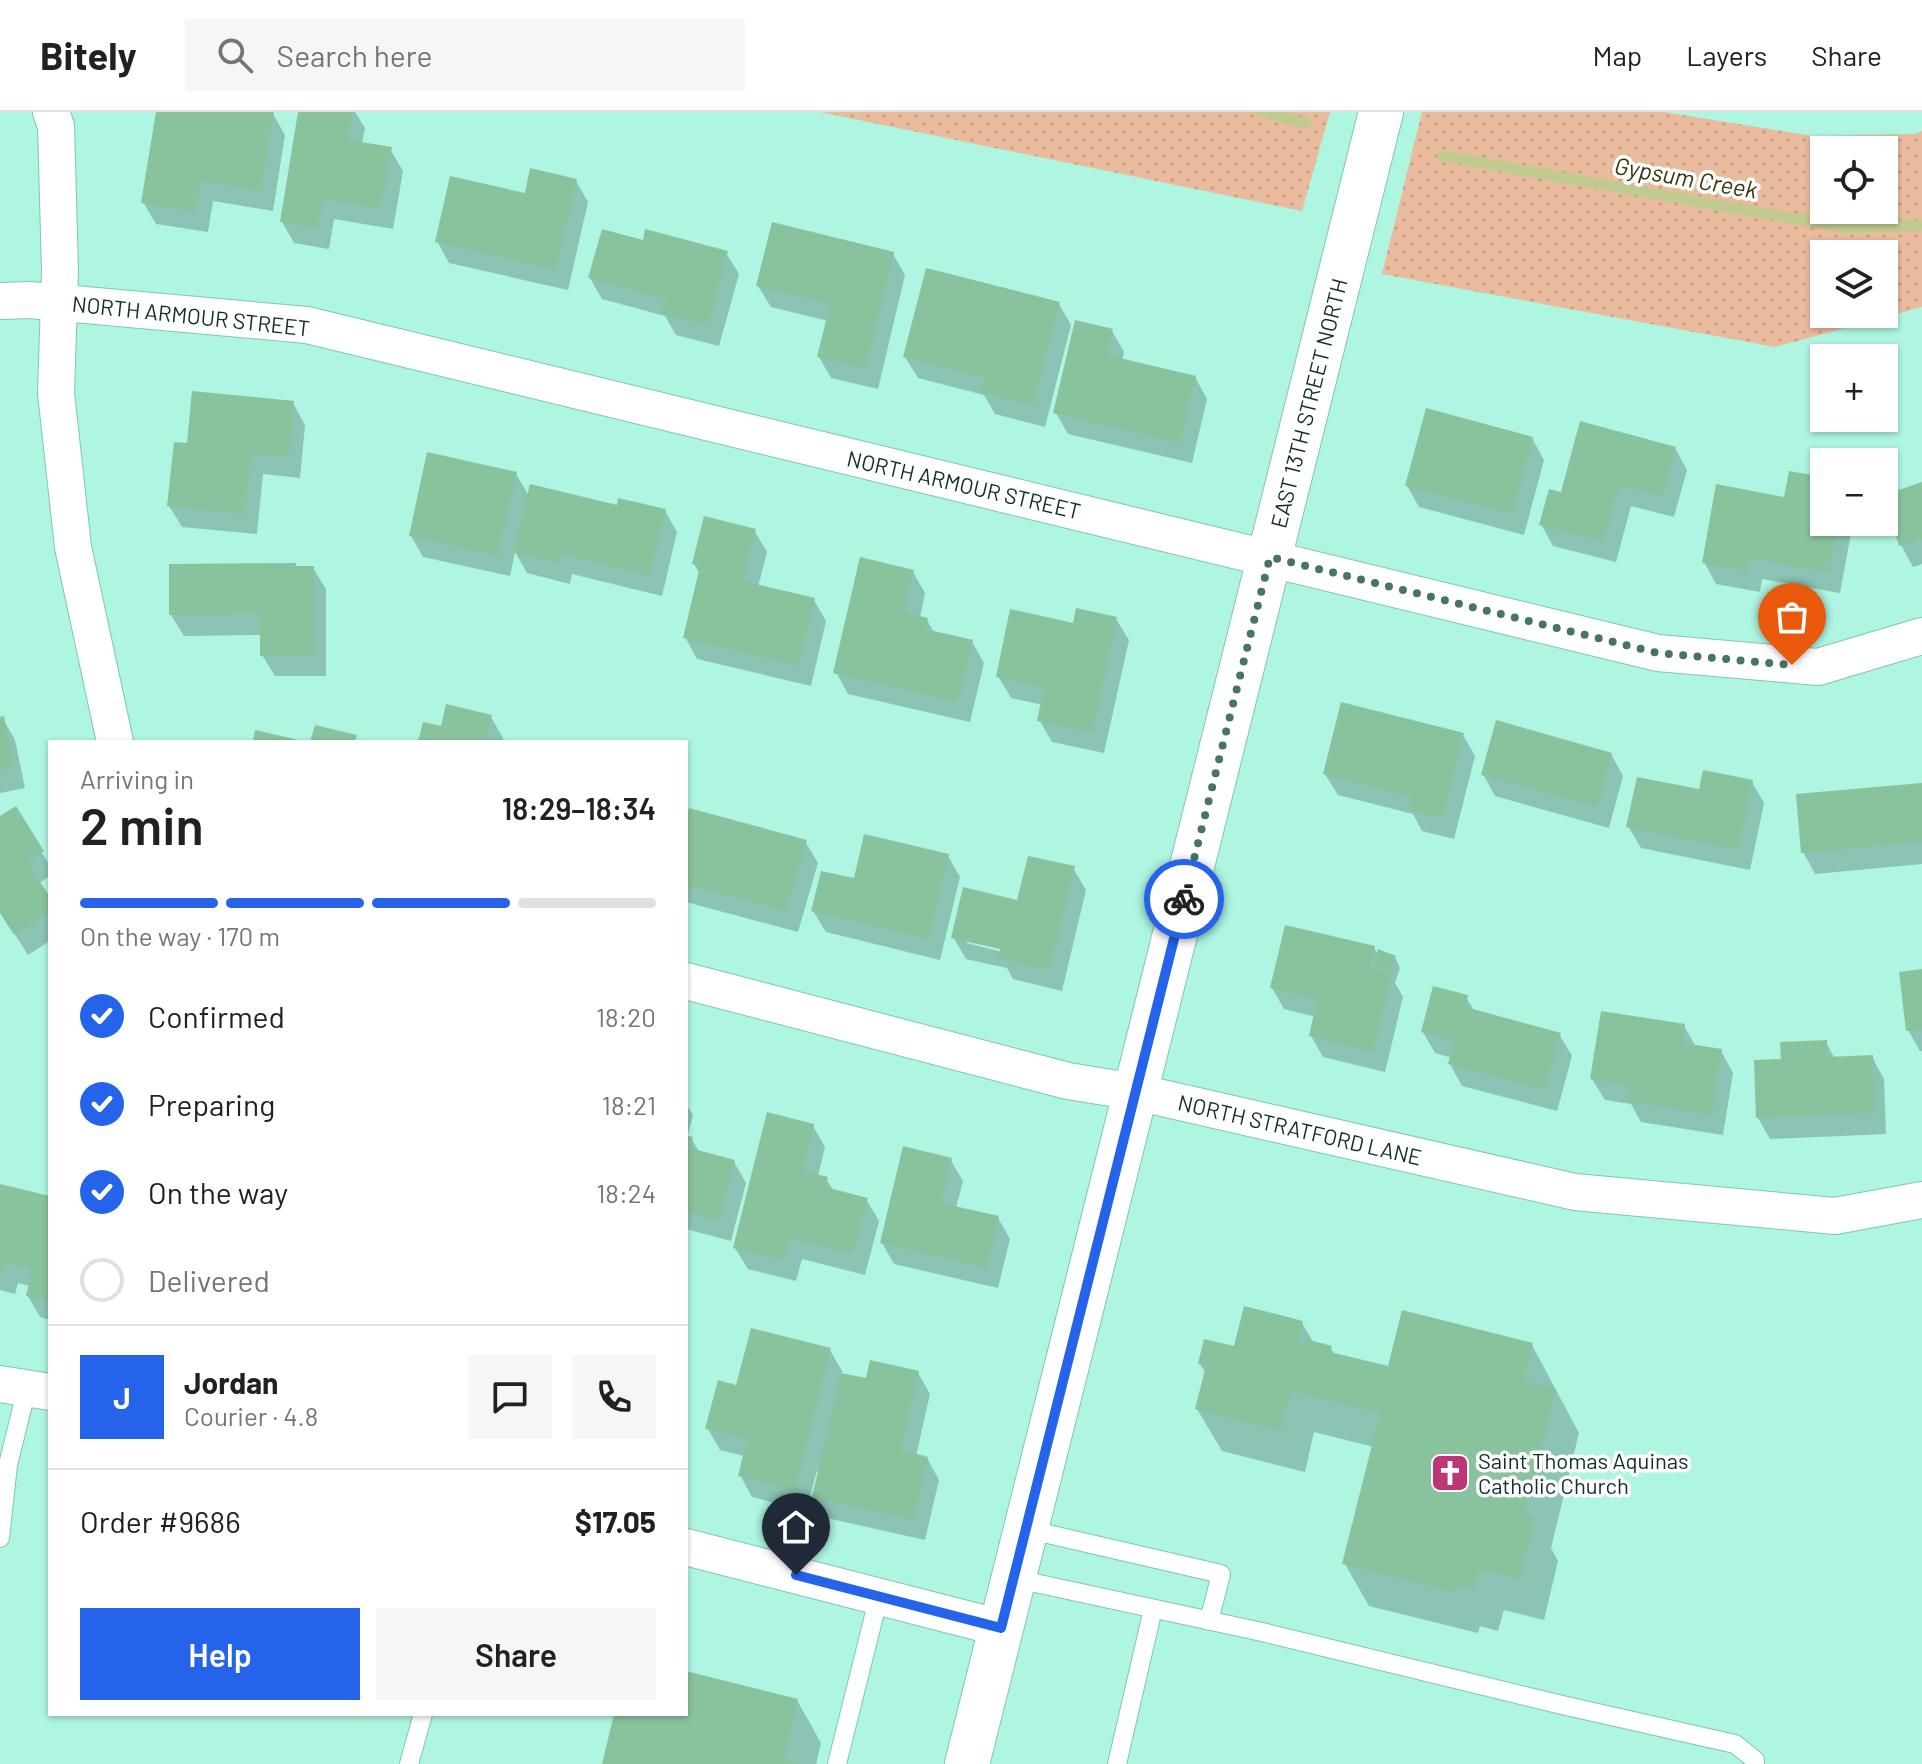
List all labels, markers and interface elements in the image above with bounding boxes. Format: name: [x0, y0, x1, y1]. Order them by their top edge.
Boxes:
search box: [185, 19, 745, 91]
text: Bitely: [40, 32, 137, 78]
icon: search: [213, 33, 257, 77]
text: Search here: [277, 37, 433, 73]
text: Map: [1592, 38, 1642, 72]
text: Layers: [1686, 38, 1767, 72]
text: Share: [1811, 38, 1882, 72]
map controls: [1810, 136, 1898, 536]
button: locate: [1810, 136, 1898, 224]
water label: Gypsum Creek: [1612, 150, 1760, 204]
button: layers: [1810, 240, 1898, 328]
street label: EAST 13TH STREET NORTH: [1264, 275, 1352, 531]
street label: NORTH ARMOUR STREET: [71, 290, 311, 340]
button: +: [1810, 344, 1898, 432]
street label: NORTH ARMOUR STREET: [845, 444, 1083, 524]
button: −: [1810, 448, 1898, 536]
pin: [1758, 583, 1826, 665]
icon: bag: [1770, 595, 1814, 639]
text: Arriving in: [80, 763, 194, 794]
text: 18:29–18:34: [502, 790, 656, 826]
text: 2 min: [80, 793, 204, 855]
courier: [1144, 859, 1224, 939]
icon: bike: [1162, 877, 1206, 921]
text: On the way · 170 m: [80, 920, 280, 951]
icon: check: [80, 994, 124, 1038]
text: Confirmed: [148, 998, 285, 1034]
text: 18:20: [596, 1001, 656, 1032]
icon: check: [80, 1082, 124, 1126]
text: Preparing: [148, 1086, 275, 1122]
street label: NORTH STRATFORD LANE: [1176, 1088, 1424, 1170]
text: 18:21: [602, 1089, 656, 1120]
icon: check: [80, 1170, 124, 1214]
text: On the way: [148, 1174, 288, 1210]
text: 18:24: [596, 1177, 656, 1208]
text: Delivered: [148, 1262, 270, 1298]
button: chat: [468, 1355, 552, 1439]
button: phone: [572, 1355, 656, 1439]
text: Jordan: [184, 1364, 279, 1400]
text: J: [113, 1379, 131, 1415]
text: Courier · 4.8: [184, 1400, 318, 1431]
place label: Saint Thomas Aquinas Catholic Church: [1478, 1447, 1689, 1498]
church icon: Saint Thomas Aquinas Catholic Church: [1429, 1452, 1471, 1494]
pin: [762, 1493, 830, 1575]
text: Order #9686: [80, 1503, 241, 1539]
text: $17.05: [575, 1503, 656, 1539]
icon: home: [774, 1505, 818, 1549]
button: Help: [80, 1608, 360, 1700]
button: Share: [376, 1608, 656, 1700]

